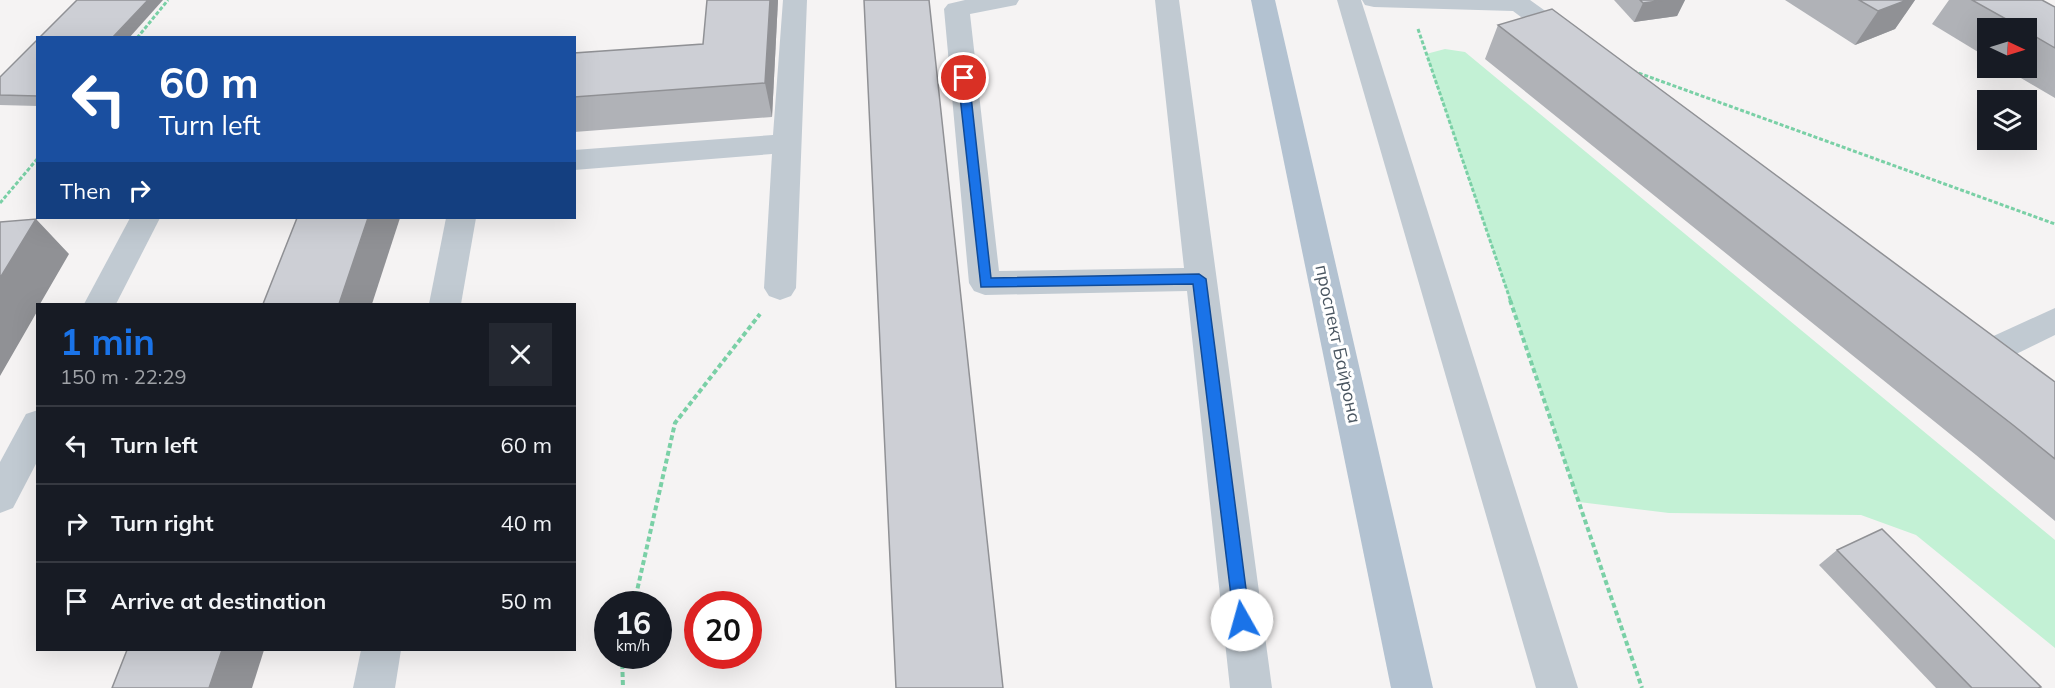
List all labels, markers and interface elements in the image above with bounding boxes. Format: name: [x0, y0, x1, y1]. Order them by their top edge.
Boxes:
north arrow: [1977, 18, 2037, 78]
map controls: [1977, 18, 2037, 150]
pin: [938, 52, 989, 103]
text: 60 m: [159, 56, 259, 109]
icon: left: [60, 60, 138, 138]
icon: arrive: [947, 61, 980, 94]
button: layers: [1977, 90, 2037, 150]
text: Turn left: [159, 108, 261, 142]
icon: right: [123, 174, 156, 207]
text: Then: [60, 177, 111, 205]
street label: проспект Байрона: [1310, 262, 1367, 425]
text: 1 min: [60, 319, 155, 364]
button: close: [489, 323, 552, 386]
text: 150 m · 22:29: [60, 364, 186, 389]
icon: left: [60, 429, 93, 462]
text: Turn left: [111, 431, 198, 459]
text: 60 m: [501, 431, 552, 459]
icon: right: [60, 507, 93, 540]
text: Turn right: [111, 509, 214, 537]
text: 40 m: [501, 509, 552, 537]
icon: arrive: [60, 585, 93, 618]
text: Arrive at destination: [111, 587, 326, 615]
text: 50 m: [501, 587, 552, 615]
position arrow: [1210, 588, 1274, 652]
speed limit sign: 20: [684, 591, 762, 669]
text: 16: [615, 604, 651, 642]
text: km/h: [616, 636, 650, 655]

